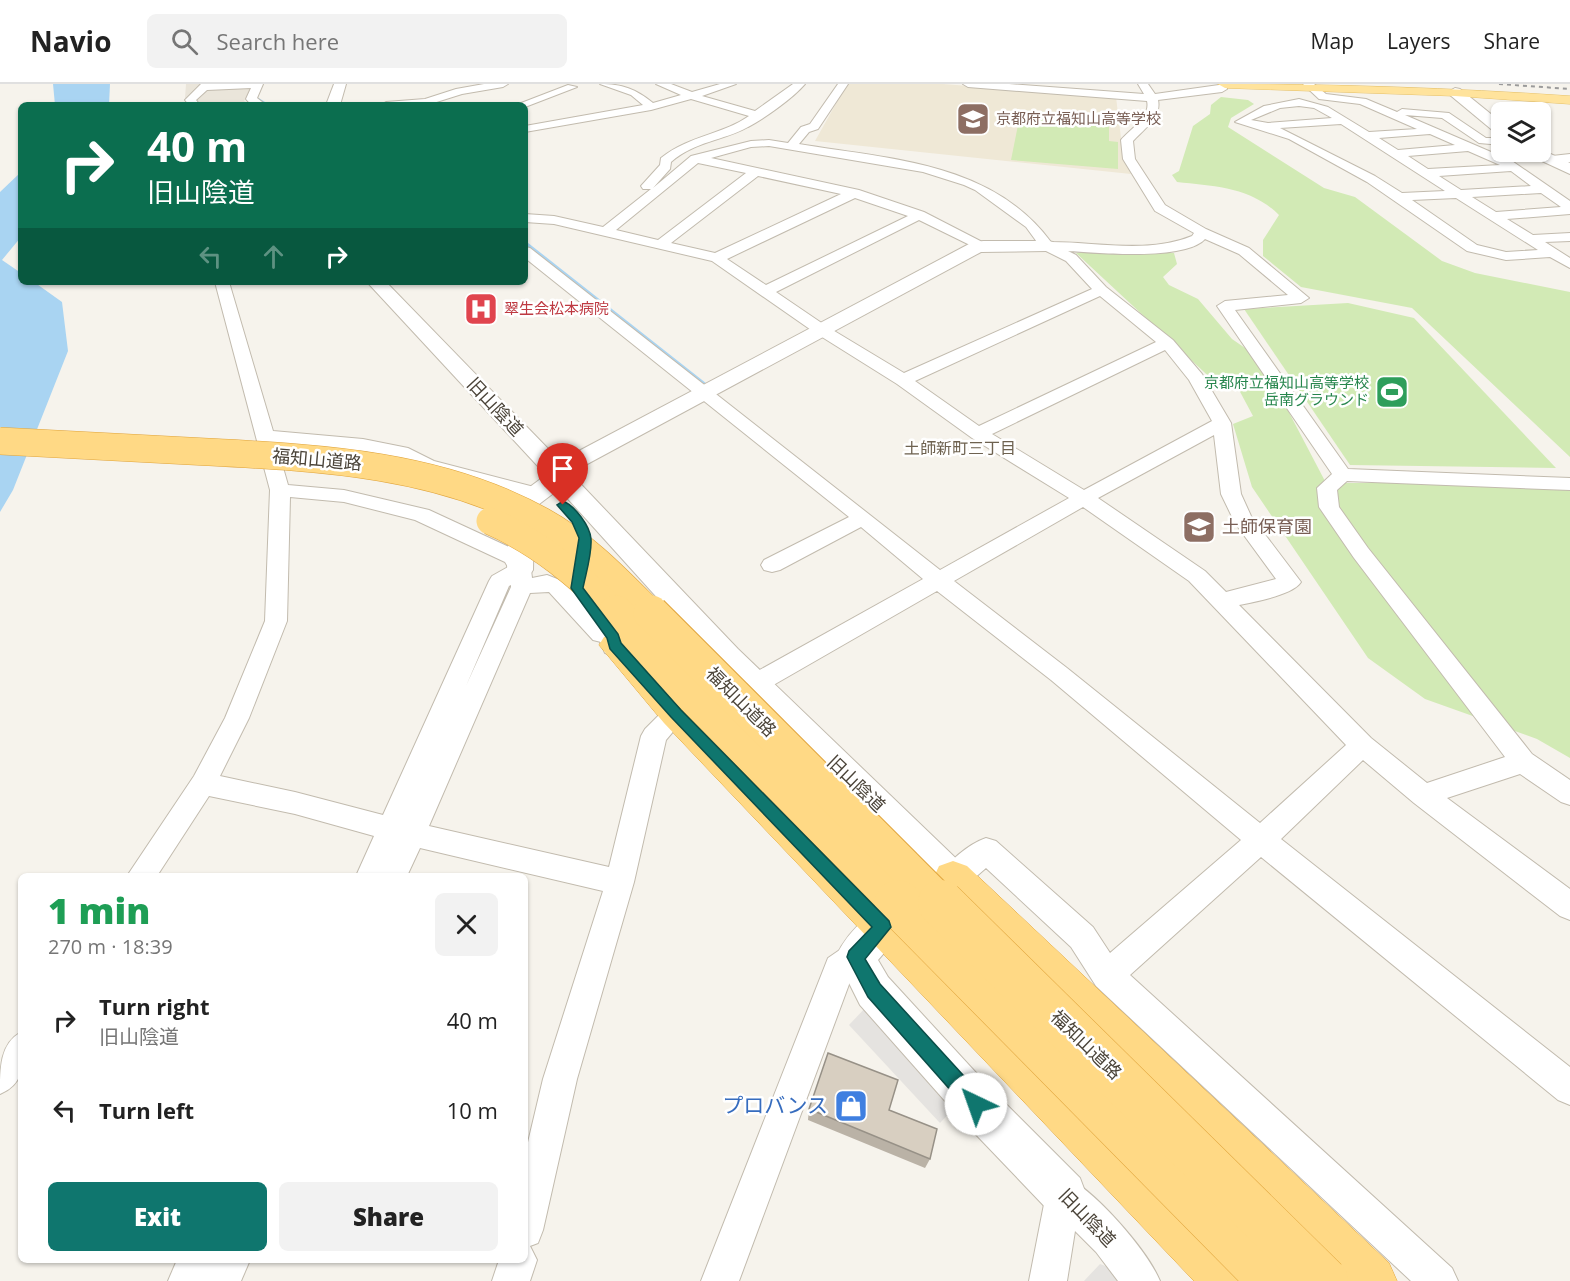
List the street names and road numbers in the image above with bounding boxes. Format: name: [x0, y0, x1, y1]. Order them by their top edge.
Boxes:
street label: 旧山陰道: [462, 372, 529, 441]
street label: 福知山道路: [271, 443, 363, 475]
street label: 福知山道路: [701, 661, 782, 742]
street label: 旧山陰道: [822, 750, 891, 817]
street label: 福知山道路: [1046, 1004, 1127, 1084]
street label: 旧山陰道: [1054, 1183, 1121, 1252]

